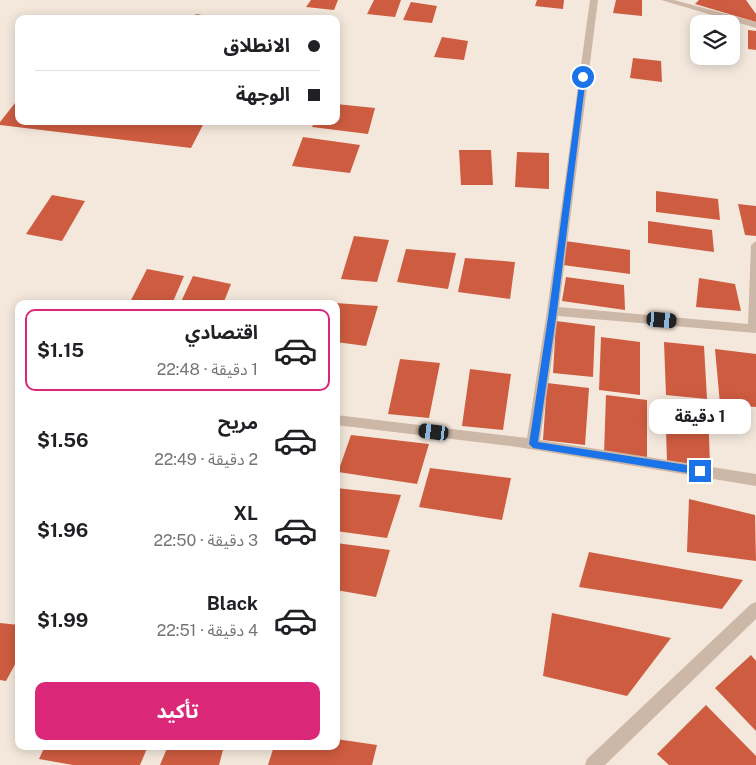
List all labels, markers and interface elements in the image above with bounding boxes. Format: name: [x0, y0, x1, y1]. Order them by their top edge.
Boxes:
map controls: [690, 15, 740, 65]
button: layers: [690, 15, 740, 65]
text: الانطلاق: [224, 34, 290, 56]
route start: [572, 66, 594, 88]
text: الوجهة: [236, 83, 290, 105]
car: [646, 311, 677, 329]
text: اقتصادي: [185, 321, 258, 343]
icon: car: [273, 328, 318, 373]
text: $1.15: [37, 339, 84, 361]
text: 1 دقيقة · 22:48: [157, 360, 258, 379]
callout: 1 دقيقة: [649, 398, 751, 434]
text: 1 دقيقة: [675, 407, 725, 426]
text: مريح: [218, 411, 258, 433]
icon: car: [273, 418, 318, 463]
car: [418, 423, 449, 441]
text: $1.56: [37, 429, 89, 451]
text: 2 دقيقة · 22:49: [154, 450, 258, 469]
route end: [689, 460, 711, 482]
text: XL: [233, 502, 258, 524]
icon: car: [273, 508, 318, 553]
text: $1.96: [37, 519, 88, 541]
text: 3 دقيقة · 22:50: [153, 531, 258, 550]
text: Black: [207, 592, 258, 614]
icon: car: [273, 598, 318, 643]
text: $1.99: [37, 609, 88, 631]
text: 4 دقيقة · 22:51: [157, 621, 258, 640]
button: تأكيد: [35, 682, 320, 740]

